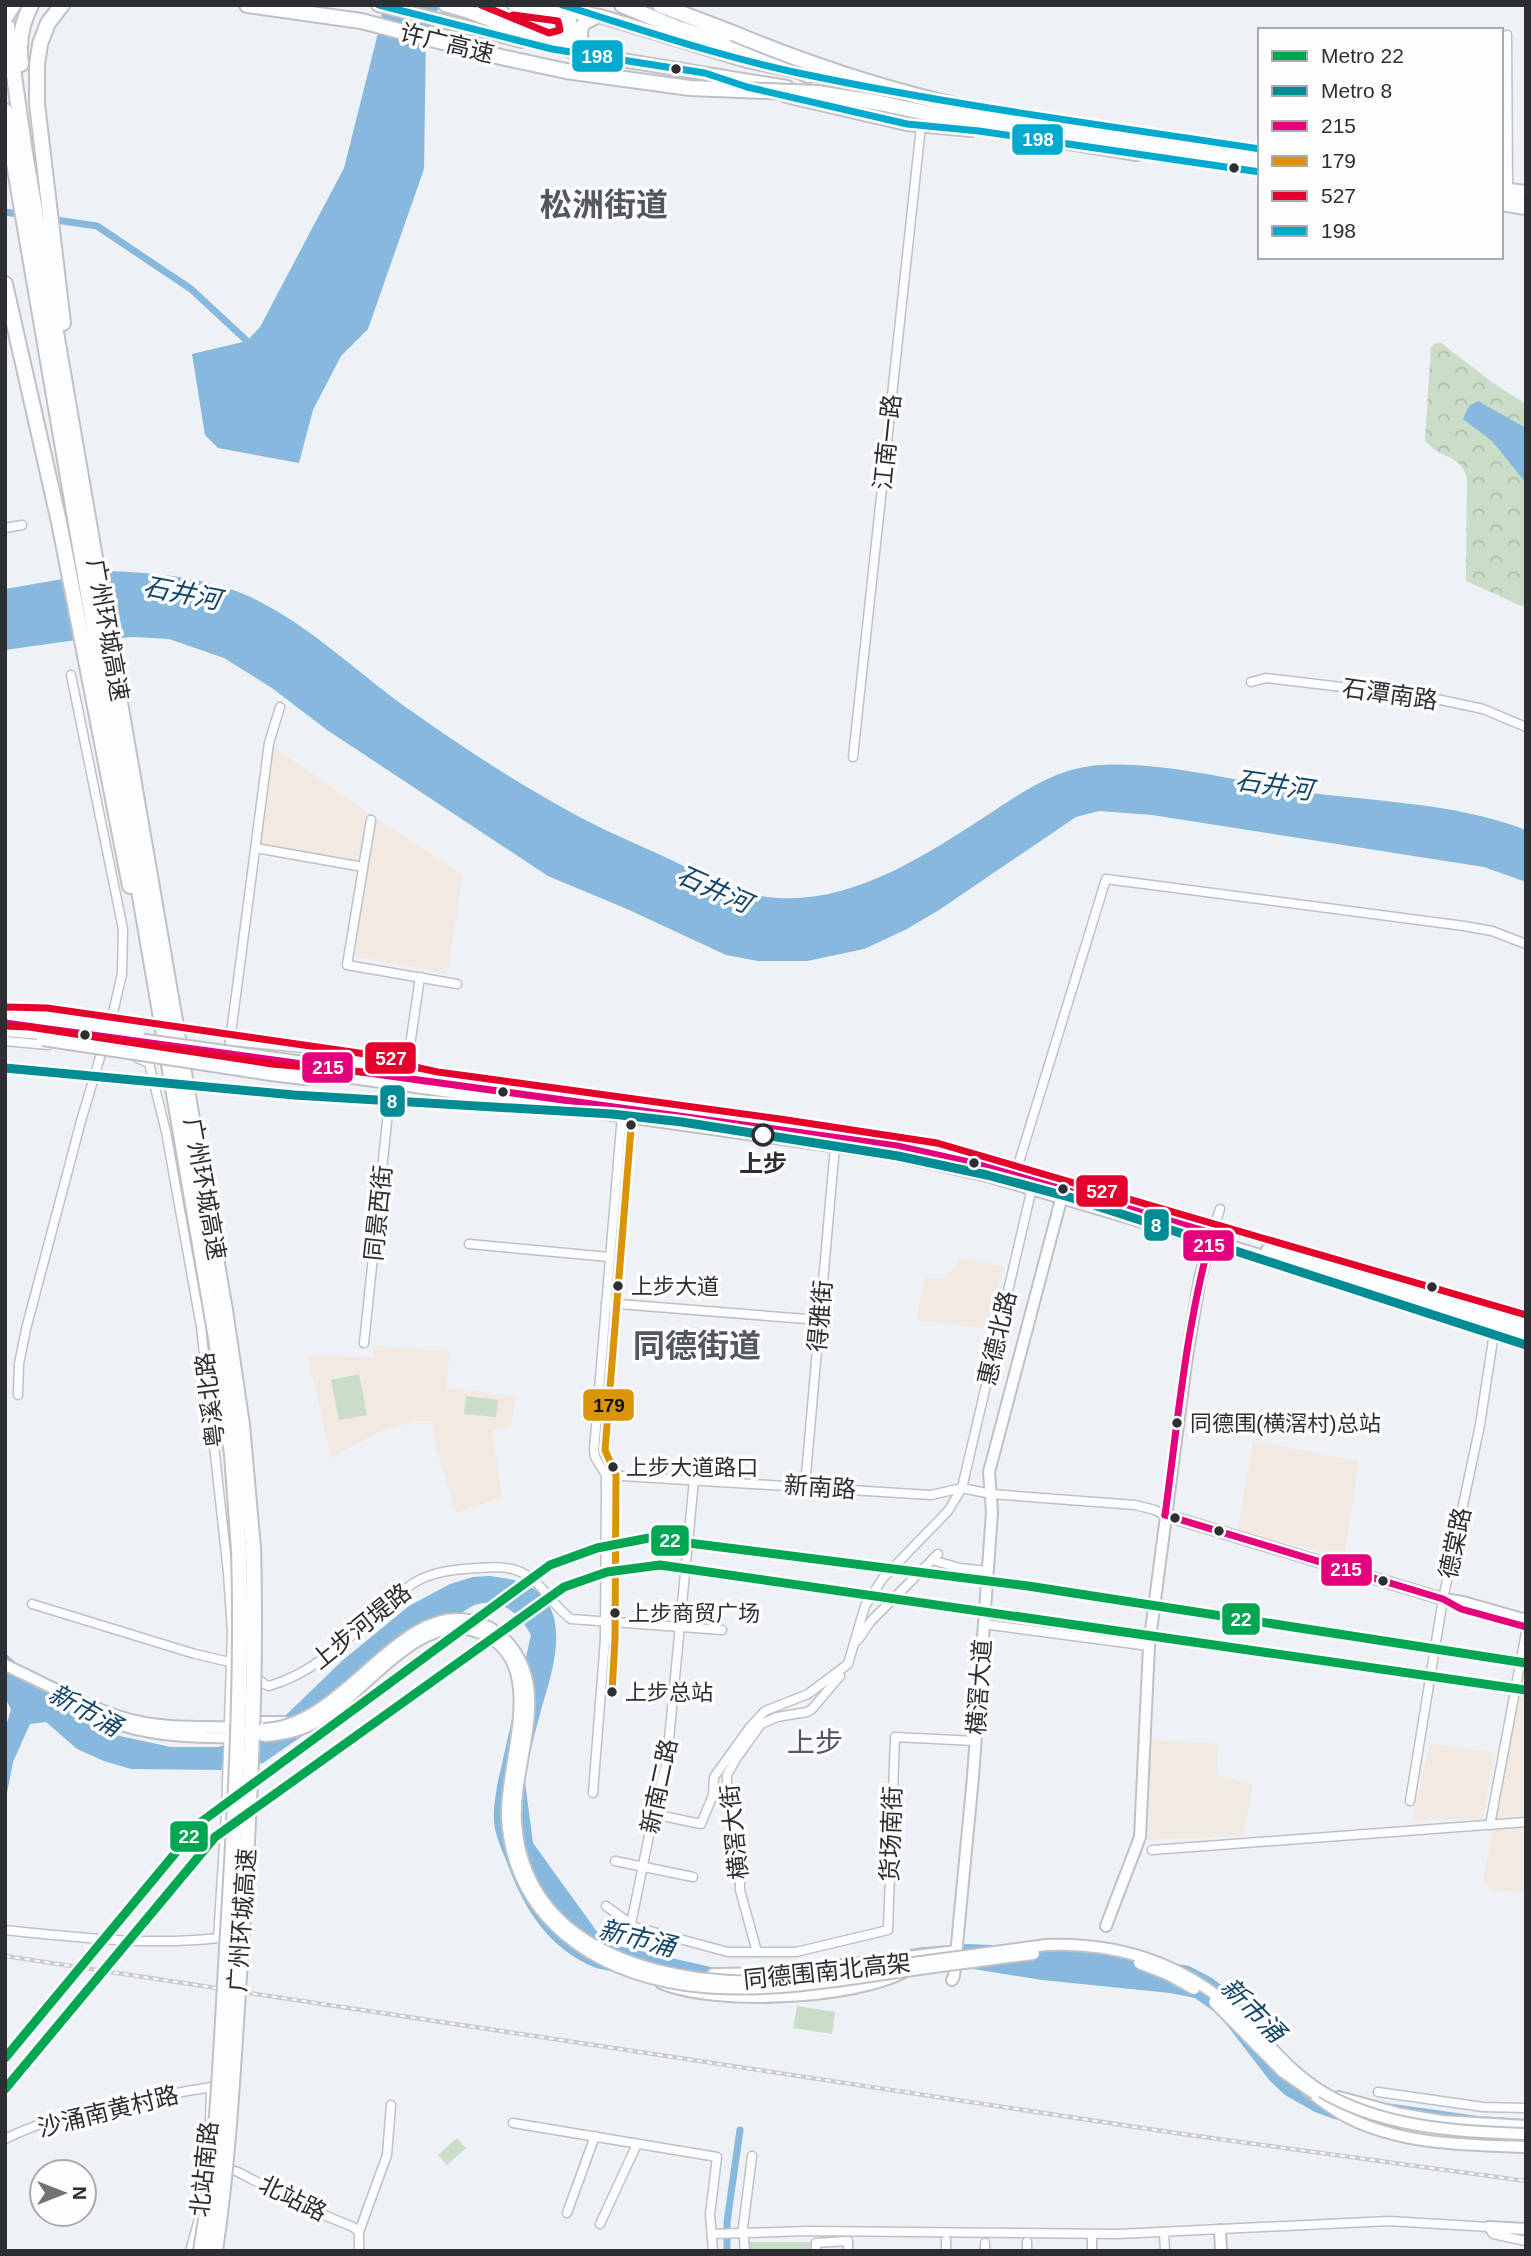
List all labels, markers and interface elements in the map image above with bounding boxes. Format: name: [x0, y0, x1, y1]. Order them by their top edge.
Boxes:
street label: 许广高速: [397, 18, 497, 68]
legend: [1258, 28, 1503, 259]
line badge: 198: [571, 39, 624, 73]
text: Metro 22: [1321, 44, 1404, 67]
text: 198: [581, 46, 613, 67]
unlabelled marker: [669, 62, 683, 76]
text: Metro 8: [1321, 79, 1392, 102]
text: 215: [1321, 114, 1356, 137]
line badge: 198: [1011, 123, 1064, 156]
text: 198: [1022, 129, 1054, 150]
text: 179: [1321, 149, 1356, 172]
unlabelled marker: [1227, 161, 1241, 175]
text: 527: [1321, 184, 1356, 207]
district label: 松洲街道: [540, 187, 668, 223]
text: 198: [1321, 219, 1356, 242]
street label: 江南一路: [869, 393, 905, 491]
street label: 广州环城高速: [82, 557, 134, 703]
water label: 石井河: [141, 571, 228, 616]
street label: 石潭南路: [1341, 674, 1439, 714]
water label: 石井河: [1233, 765, 1320, 806]
water label: 石井河: [672, 859, 760, 921]
unlabelled marker: [78, 1028, 92, 1042]
line badge: 527: [364, 1041, 417, 1075]
text: 527: [375, 1048, 407, 1069]
line badge: 215: [301, 1051, 354, 1084]
text: 215: [312, 1057, 344, 1078]
line badge: 8: [379, 1084, 406, 1118]
unlabelled marker: [496, 1085, 510, 1099]
text: 8: [387, 1091, 397, 1112]
street label: 广州环城高速: [179, 1116, 231, 1262]
unlabelled marker: [624, 1118, 638, 1132]
marker: 上步: [752, 1124, 774, 1146]
place label: 上步: [739, 1150, 787, 1177]
unlabelled marker: [967, 1156, 981, 1170]
street label: 同景西街: [360, 1164, 396, 1262]
line badge: 527: [1075, 1174, 1129, 1208]
text: 527: [1086, 1181, 1118, 1202]
unlabelled marker: [1056, 1182, 1070, 1196]
line badge: 8: [1143, 1208, 1170, 1242]
text: 8: [1151, 1215, 1161, 1236]
line badge: 215: [1182, 1229, 1235, 1262]
text: 215: [1193, 1235, 1225, 1256]
place label: 上步大道: [631, 1274, 719, 1299]
marker: 上步大道: [611, 1279, 625, 1293]
street label: 得雅街: [803, 1279, 837, 1353]
unlabelled marker: [1425, 1280, 1439, 1294]
street label: 惠德北路: [973, 1288, 1021, 1388]
district label: 同德街道: [633, 1328, 761, 1364]
street label: 粤溪北路: [191, 1351, 229, 1449]
line badge: 179: [582, 1388, 635, 1422]
text: 179: [593, 1395, 625, 1416]
place label: 同德围(横滘村)总站: [1190, 1411, 1381, 1436]
marker: 同德围(横滘村)总站: [1170, 1416, 1184, 1430]
place label: 上步大道路口: [626, 1455, 758, 1480]
marker: 上步大道路口: [606, 1460, 620, 1474]
street label: 新南路: [783, 1471, 857, 1503]
street label: 德棠路: [1434, 1505, 1476, 1581]
unlabelled marker: [1168, 1511, 1182, 1525]
line badge: 22: [650, 1524, 690, 1557]
unlabelled marker: [1212, 1524, 1226, 1538]
text: 22: [659, 1530, 681, 1551]
line badge: 215: [1320, 1553, 1373, 1587]
text: 215: [1330, 1559, 1362, 1580]
unlabelled marker: [1376, 1574, 1390, 1588]
street label: 上步河堤路: [306, 1578, 416, 1674]
place label: 上步商贸广场: [628, 1601, 760, 1626]
line badge: 22: [1221, 1602, 1261, 1636]
marker: 上步商贸广场: [608, 1606, 622, 1620]
text: 22: [1230, 1609, 1252, 1630]
street label: 横滘大道: [962, 1638, 996, 1736]
water label: 新市涌: [44, 1678, 129, 1743]
place label: 上步总站: [625, 1680, 713, 1705]
marker: 上步总站: [605, 1685, 619, 1699]
district label: 上步: [787, 1727, 843, 1758]
street label: 新南二路: [636, 1736, 682, 1836]
street label: 横滘大街: [716, 1783, 752, 1881]
street label: 货场南街: [876, 1786, 906, 1882]
line badge: 22: [169, 1820, 209, 1853]
text: 22: [178, 1826, 200, 1847]
street label: 广州环城高速: [224, 1847, 260, 1993]
water label: 新市涌: [596, 1914, 681, 1963]
street label: 同德围南北高架: [742, 1949, 912, 1993]
water label: 新市涌: [1215, 1972, 1293, 2050]
street label: 沙涌南黄村路: [35, 2080, 181, 2142]
street label: 北站南路: [186, 2120, 222, 2218]
north arrow: [28, 2158, 98, 2228]
street label: 北站路: [255, 2170, 331, 2226]
text: N: [69, 2186, 90, 2200]

